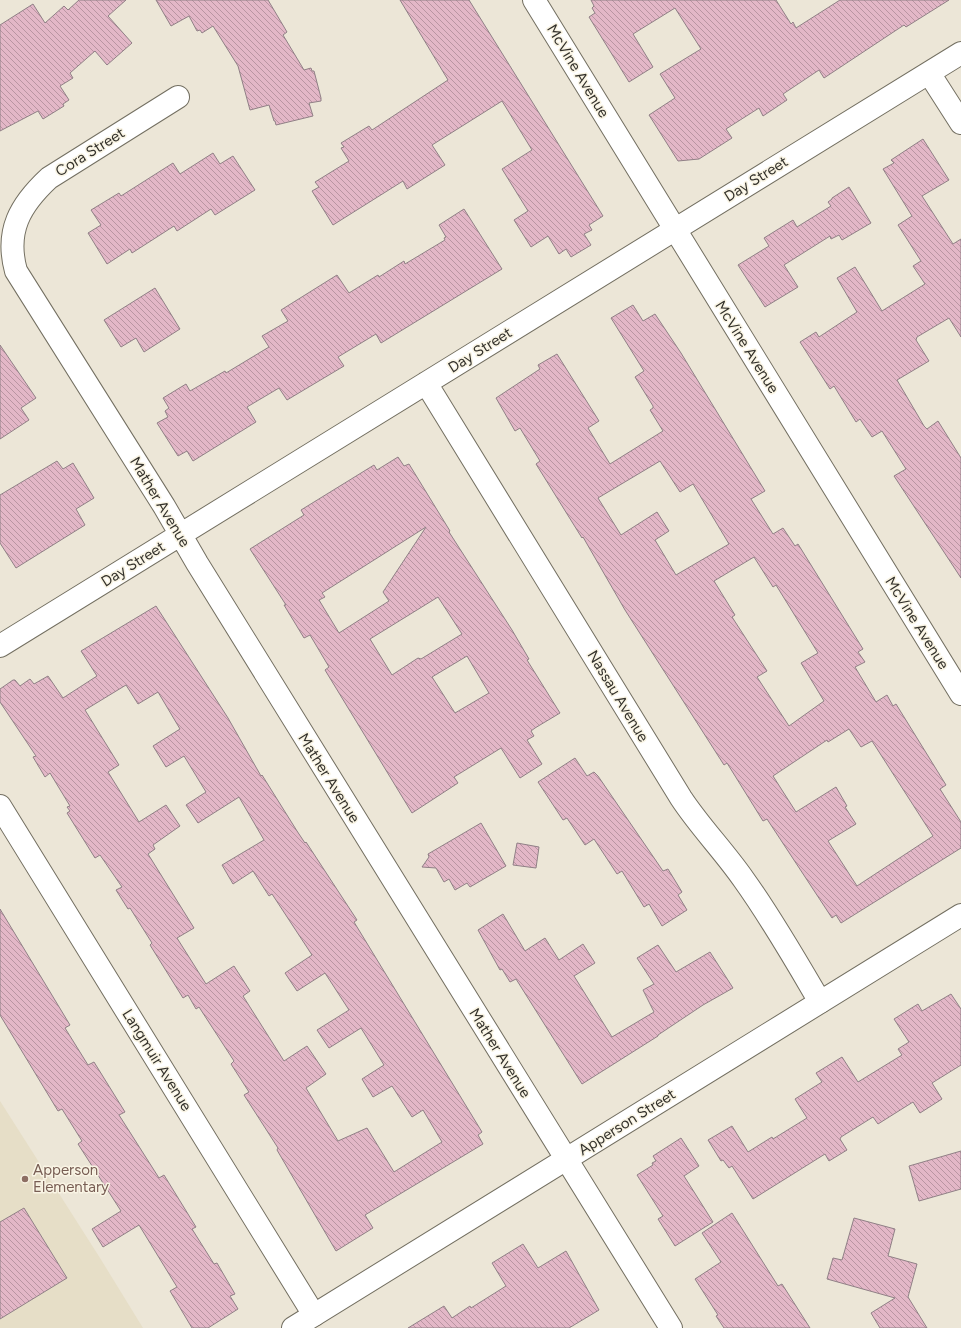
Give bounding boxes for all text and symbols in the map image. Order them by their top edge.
street label: McVine Avenue [543,21,613,121]
street label: Cora Street [52,124,128,180]
street label: Day Street [721,152,791,206]
street label: McVine Avenue [711,297,783,397]
street label: Day Street [445,323,515,377]
street label: Mather Avenue [126,454,194,550]
street label: Day Street [98,537,168,591]
street label: McVine Avenue [881,573,953,673]
street label: Nassau Avenue [584,647,652,745]
street label: Mather Avenue [294,730,364,826]
street label: Mather Avenue [465,1005,535,1101]
street label: Langmuir Avenue [118,1006,196,1114]
street label: Apperson Street [575,1085,679,1159]
place label: Apperson Elementary [33,1161,109,1196]
marker: Apperson Elementary [20,1174,30,1184]

